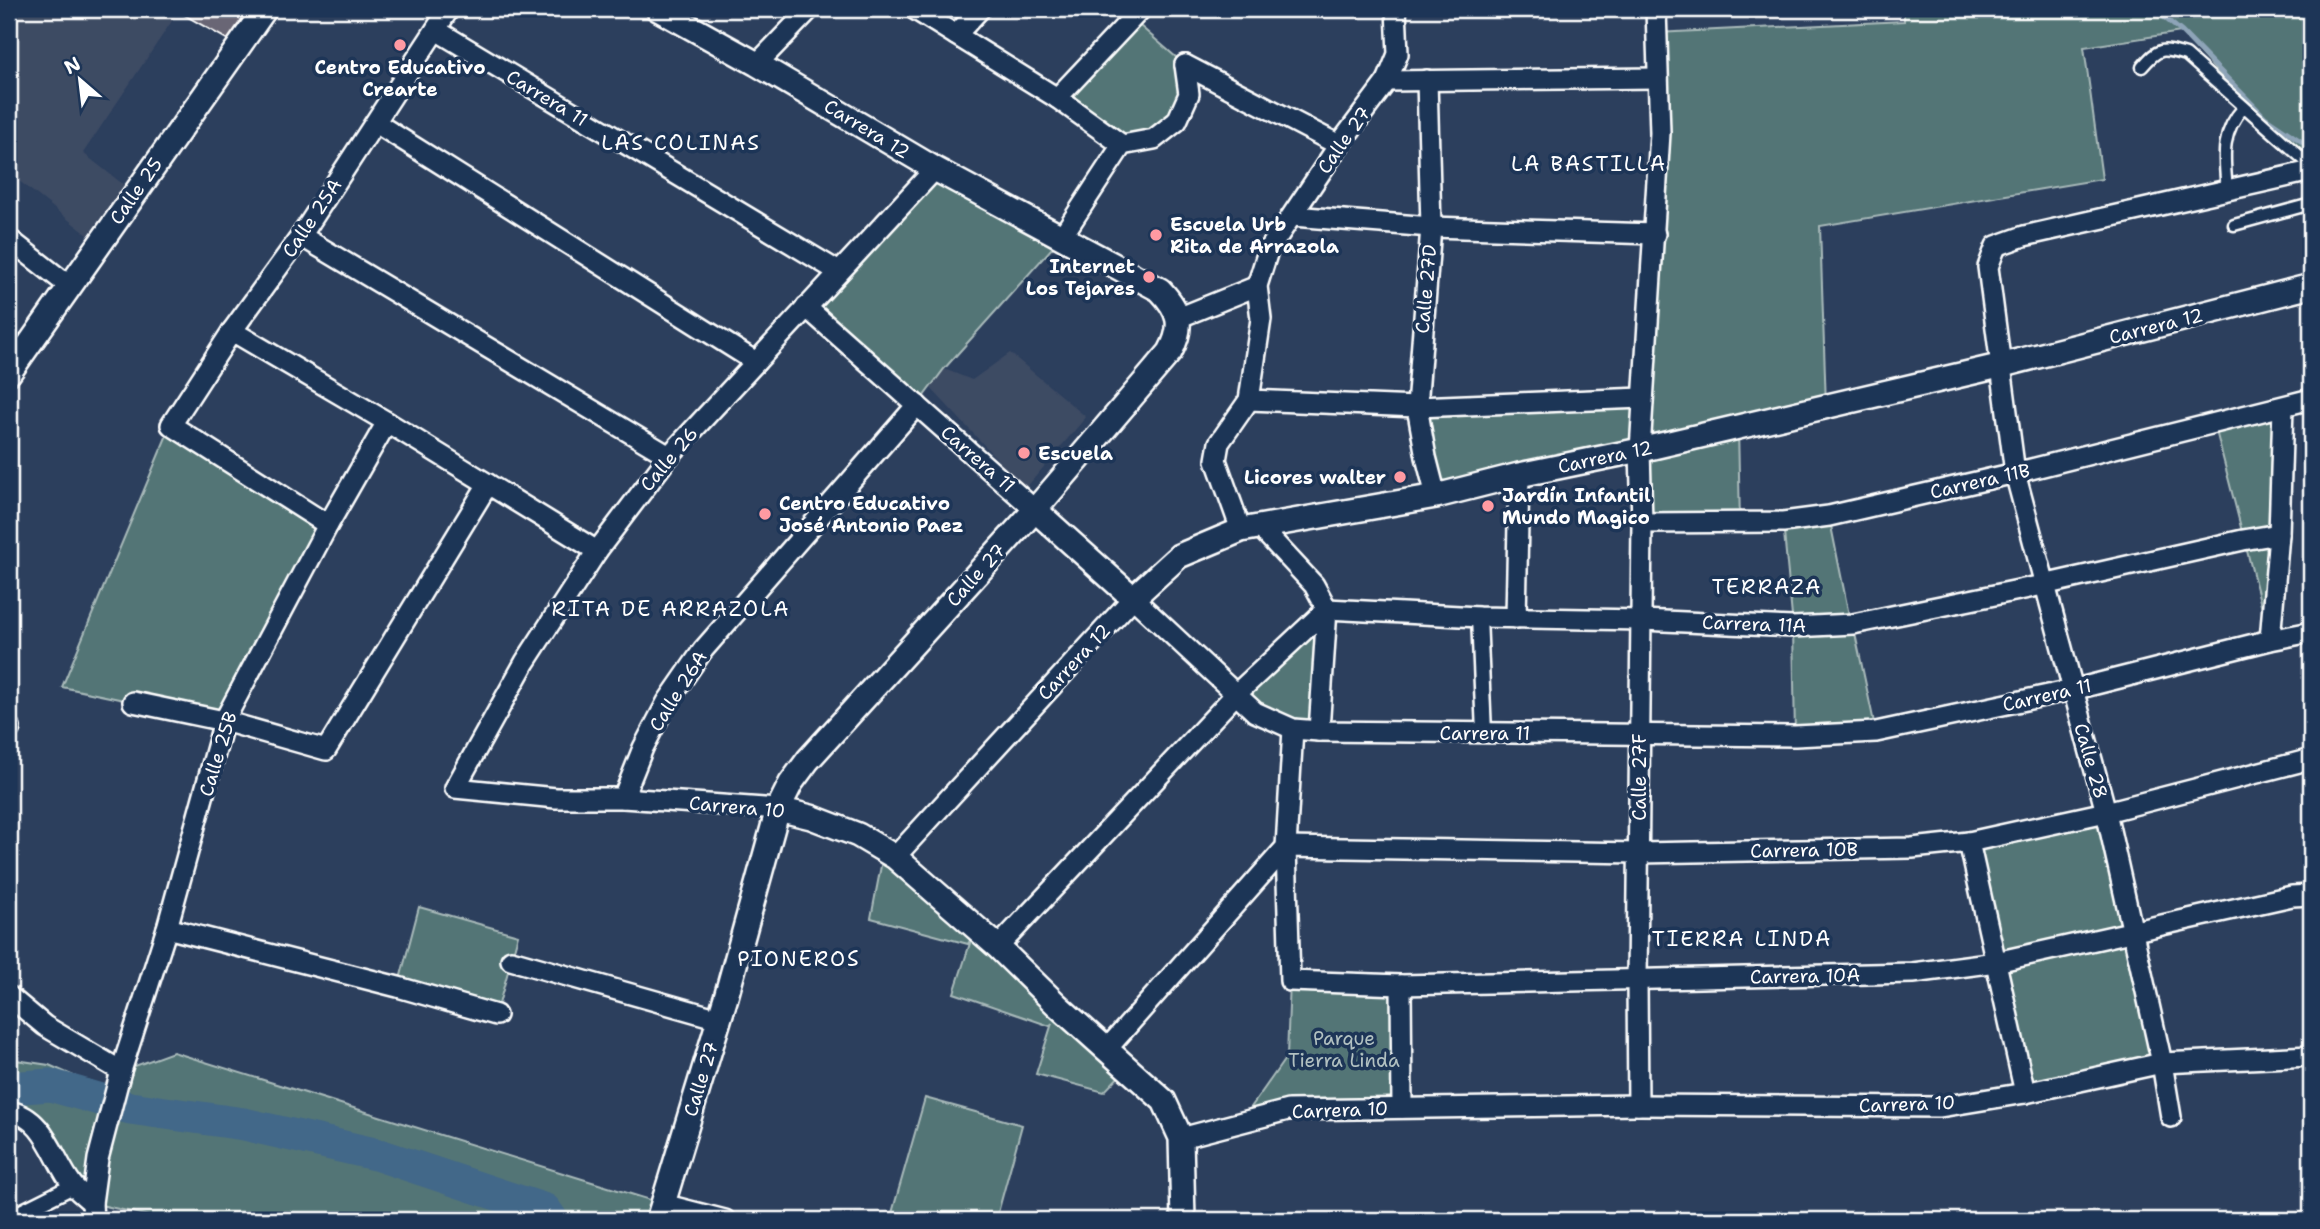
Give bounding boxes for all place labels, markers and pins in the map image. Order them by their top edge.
marker: Centro Educativo Crearte [392,37,408,53]
place label: Centro Educativo Crearte [315,55,485,102]
place label: Escuela Urb Rita de Arrazola [1170,212,1339,259]
marker: Escuela Urb Rita de Arrazola [1148,227,1164,243]
place label: Internet Los Tejares [1026,254,1135,301]
marker: Internet Los Tejares [1141,269,1157,285]
place label: Escuela [1038,441,1113,466]
marker: Escuela [1016,445,1032,461]
place label: Licores walter [1244,465,1386,490]
marker: Licores walter [1392,469,1408,485]
place label: Jardín Infantil Mundo Magico [1502,483,1651,530]
place label: Centro Educativo José Antonio Paez [779,491,964,538]
marker: Jardín Infantil Mundo Magico [1480,498,1496,514]
marker: Centro Educativo José Antonio Paez [757,506,773,522]

